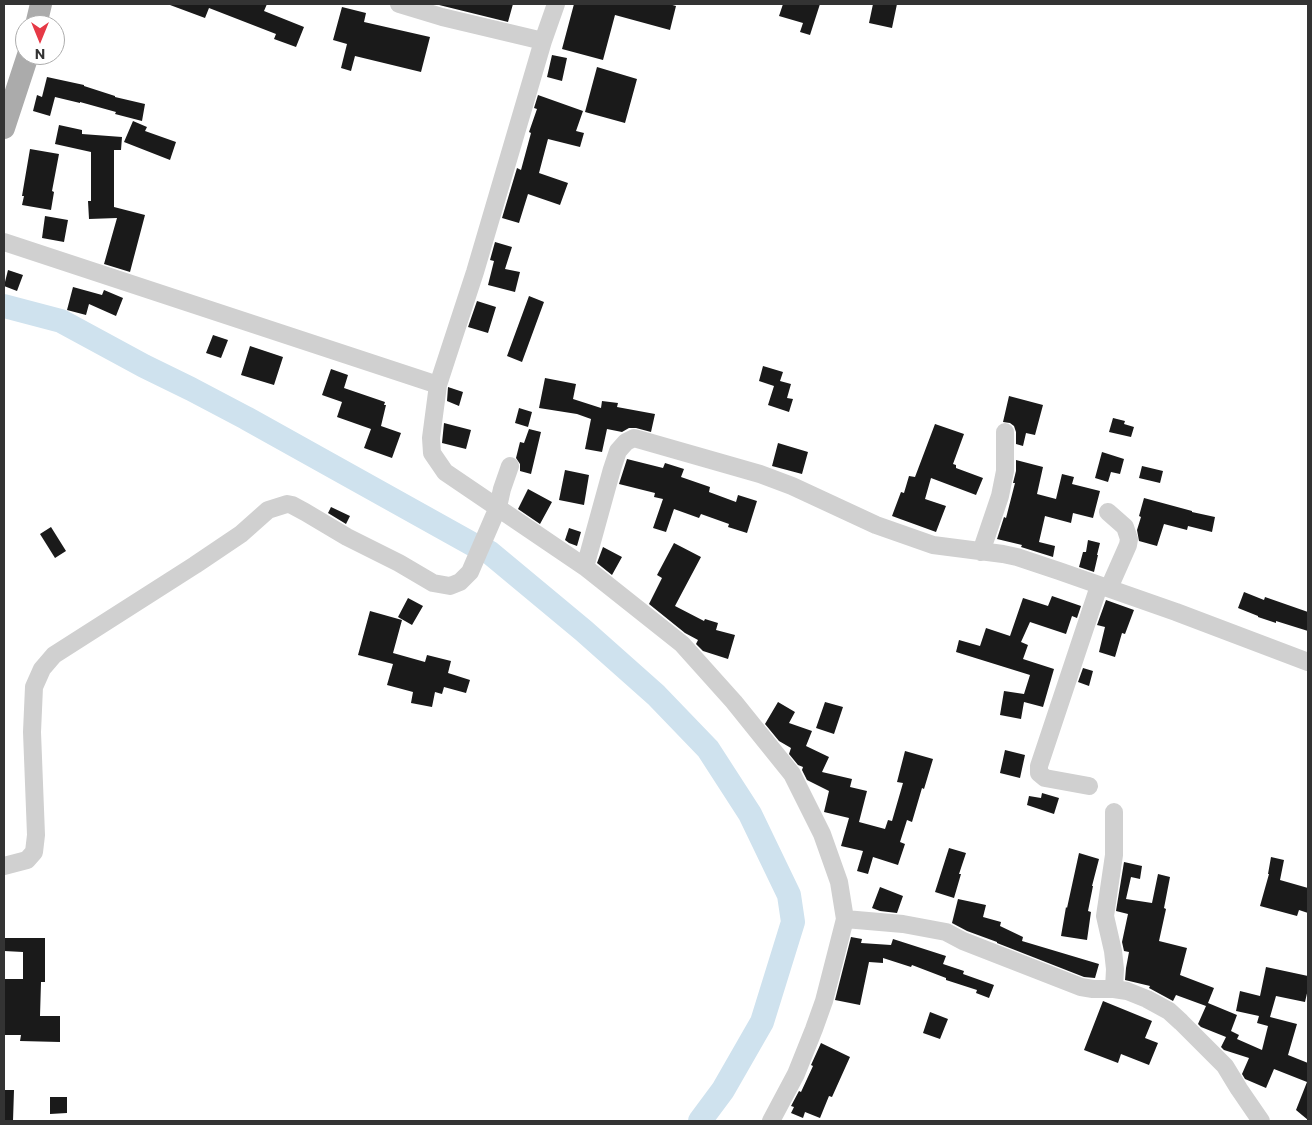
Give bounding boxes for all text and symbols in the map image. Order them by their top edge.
north arrow [15,15,65,65]
text: N [35,46,45,63]

